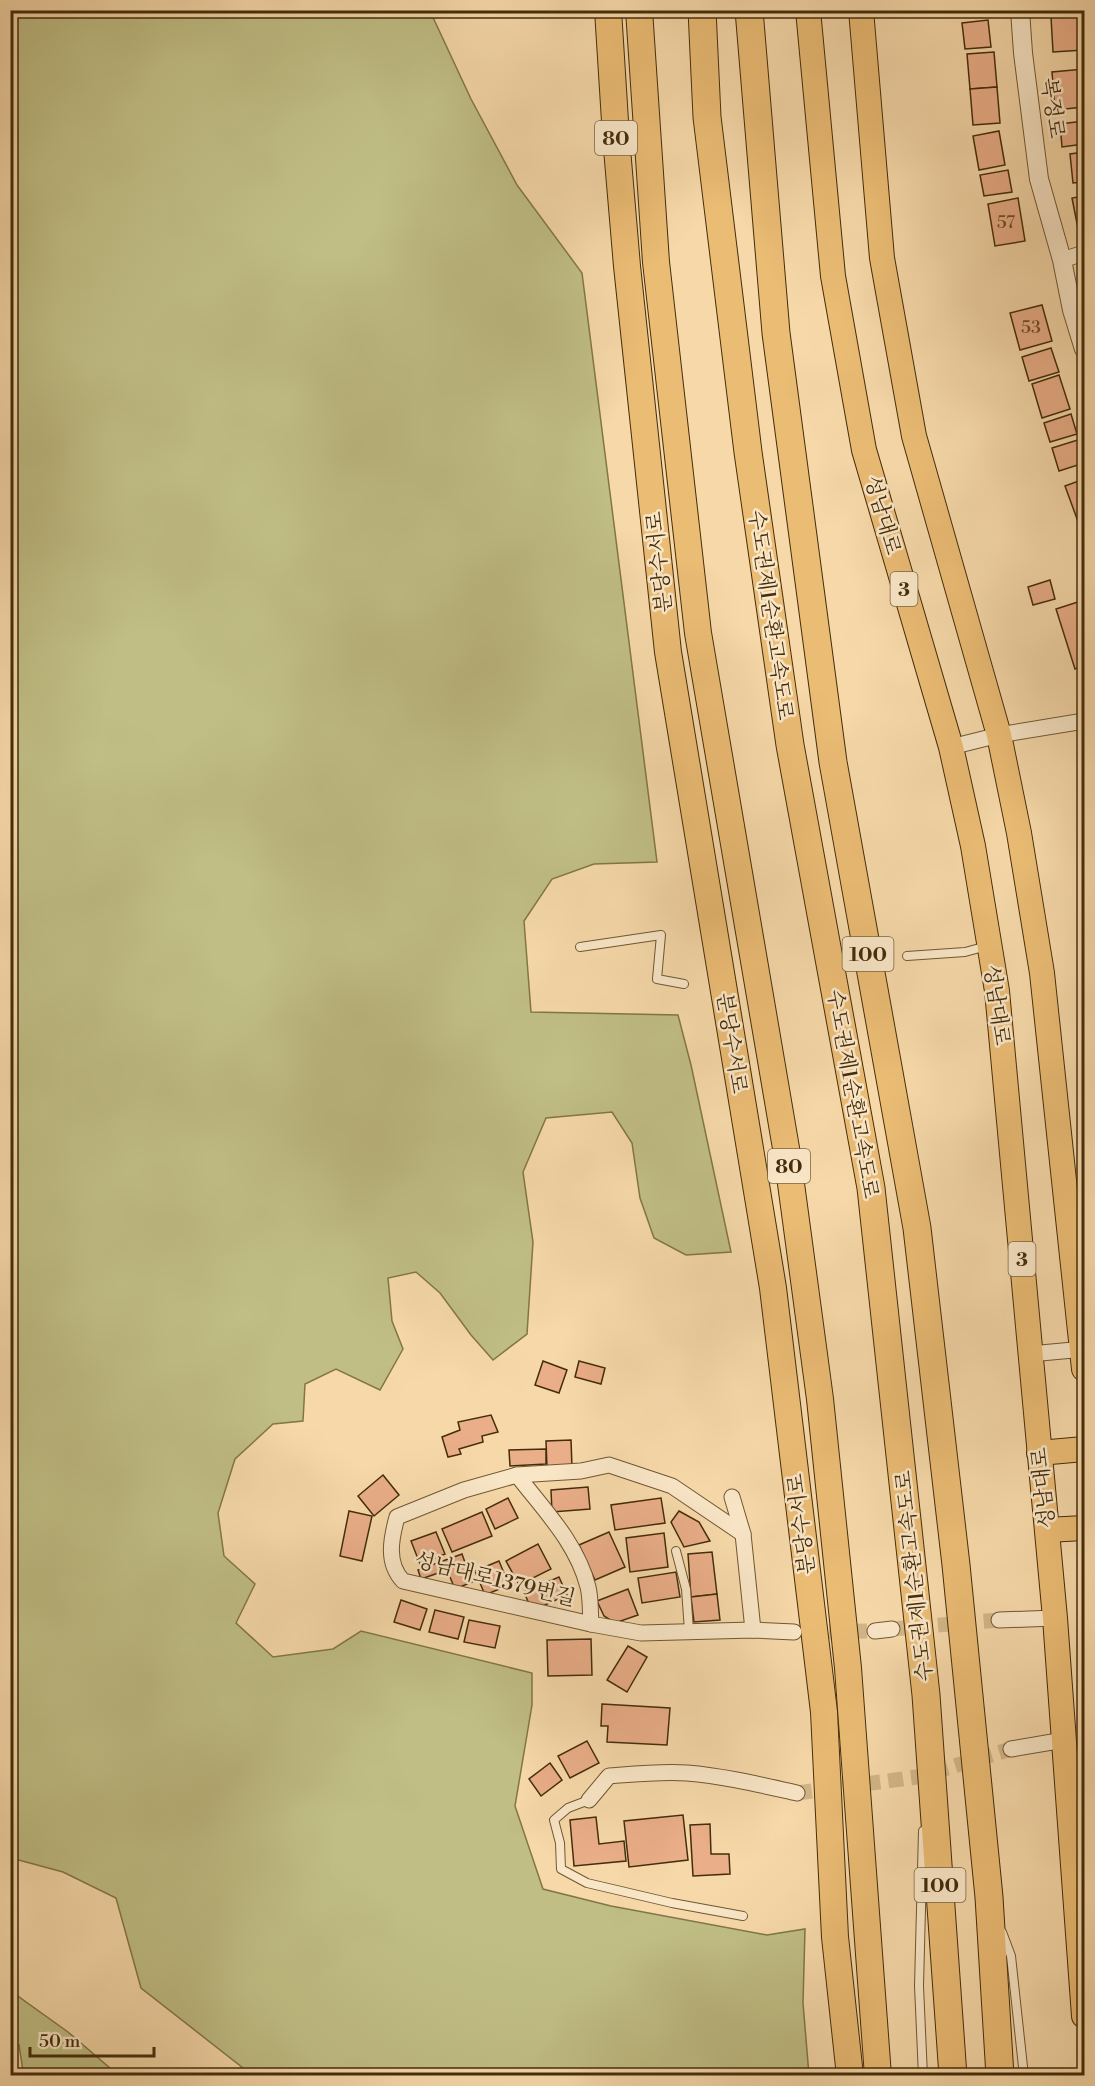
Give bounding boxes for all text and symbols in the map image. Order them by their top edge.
street label: 복정로 [1035,76,1069,140]
road number: 80 [595,121,637,155]
house number: 57 [997,211,1015,234]
house number: 53 [1021,316,1041,339]
street label: 성남대로 [858,473,906,558]
street label: 수도권제1순환고속도로 [742,508,798,722]
street label: 분당수서로 [642,510,678,614]
road number: 3 [890,572,918,606]
road number: 100 [842,937,894,971]
street label: 성남대로 [977,963,1015,1047]
street label: 수도권제1순환고속도로 [821,988,883,1201]
street label: 분당수서로 [710,991,752,1095]
road number: 80 [768,1149,810,1183]
road number: 3 [1008,1242,1036,1276]
street label: 성남대로 [1027,1446,1061,1530]
street label: 수도권제1순환고속도로 [891,1469,939,1683]
street label: 분당수서로 [783,1472,821,1576]
street label: 성남대로1379번길 [412,1547,578,1613]
road number: 100 [914,1868,966,1902]
scale bar [30,2020,154,2058]
text: 50 m [39,2030,81,2053]

